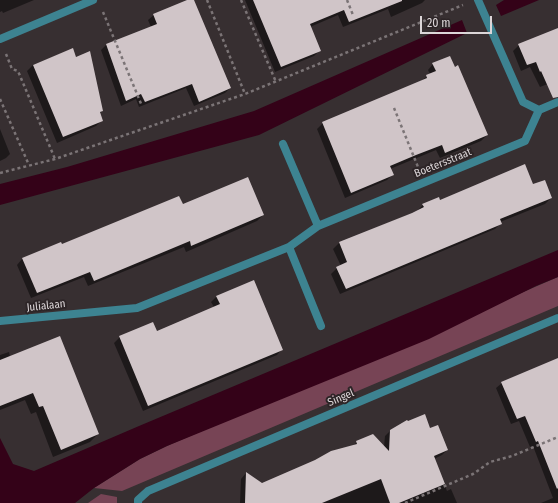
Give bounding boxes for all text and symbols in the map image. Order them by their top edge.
scale bar [422,8,494,34]
text: 20 m [427,16,451,30]
street label: Boetersstraat [412,146,474,180]
street label: Julialaan [26,297,66,315]
street label: Singel [326,387,356,409]

